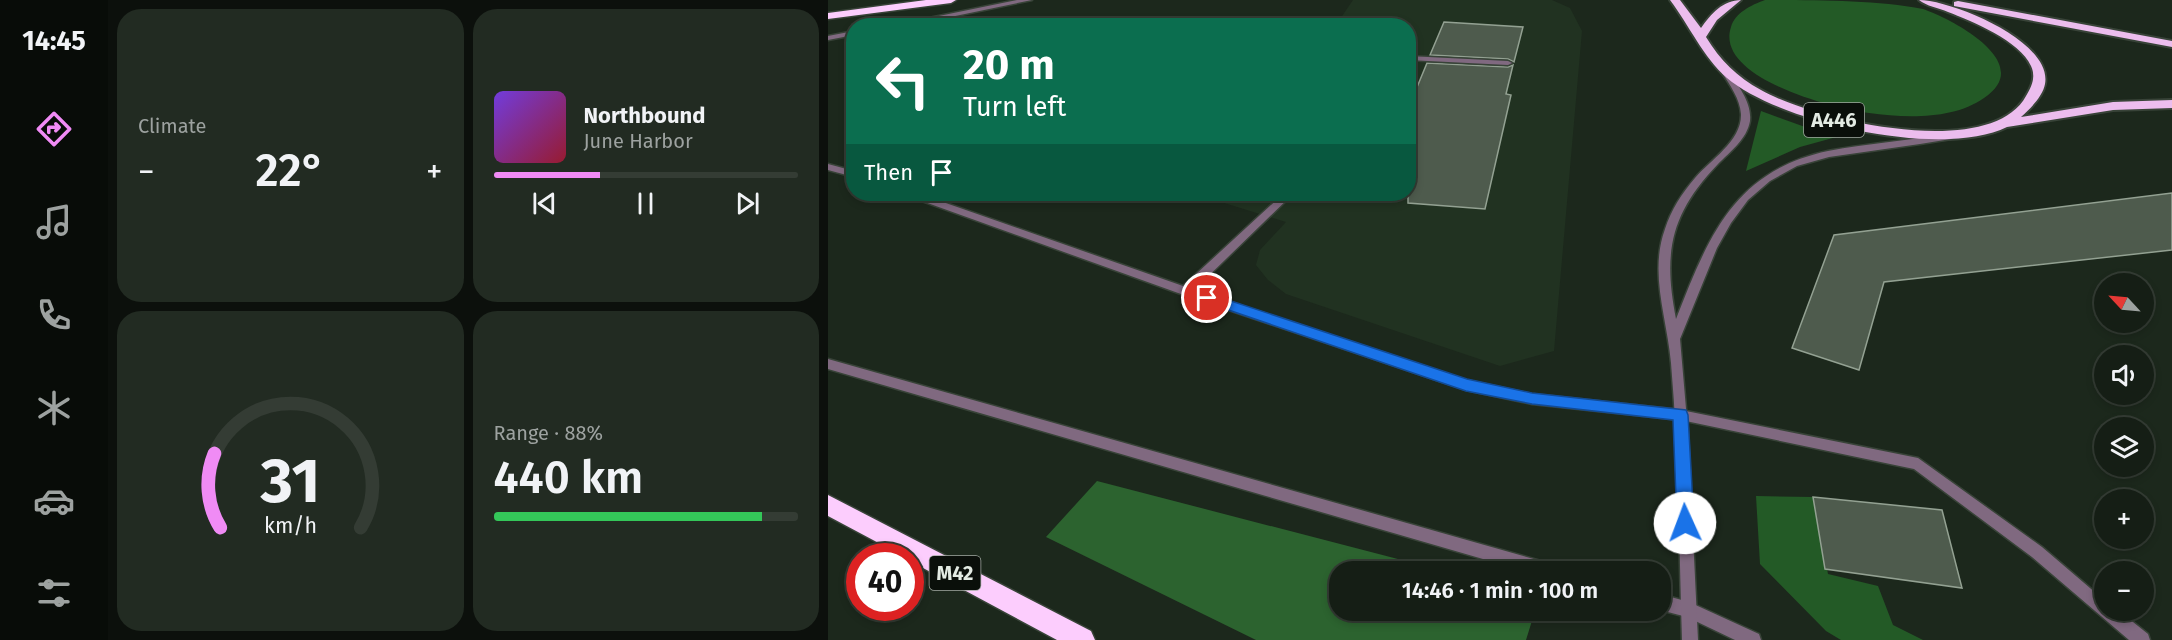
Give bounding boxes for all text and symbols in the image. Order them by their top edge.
text: 14:45 [22,25,86,57]
text: 20 m [963,40,1055,90]
icon: left [864,42,942,120]
text: Turn left [963,91,1066,123]
text: Northbound [584,102,705,129]
road number: A446 [1804,103,1864,137]
icon: directions [33,108,75,150]
text: Climate [138,114,206,138]
text: June Harbor [584,129,693,153]
text: 22° [256,144,325,198]
text: − [138,152,155,192]
text: + [426,152,443,192]
icon: arrive [925,156,958,189]
text: Then [864,159,913,186]
icon: previous [528,187,561,220]
icon: pause [629,187,662,220]
icon: next [731,187,764,220]
icon: music [33,201,75,243]
pin [1181,272,1232,323]
north arrow [2094,273,2154,333]
map controls [2094,273,2154,621]
icon: arrive [1190,281,1223,314]
icon: phone [33,294,75,336]
button: sound [2094,345,2154,405]
icon: climate [33,387,75,429]
button: layers [2094,417,2154,477]
text: Range · 88% [494,421,603,445]
text: 31 [259,444,320,519]
text: 440 km [494,451,643,505]
icon: car [33,480,75,522]
button: + [2094,489,2154,549]
position arrow [1653,491,1717,555]
text: km/h [264,513,317,539]
speed limit sign: 40 [846,543,924,621]
road number: M42 [930,556,980,590]
button: − [2094,561,2154,621]
icon: filters [33,572,75,614]
text: 14:46 · 1 min · 100 m [1402,577,1598,604]

